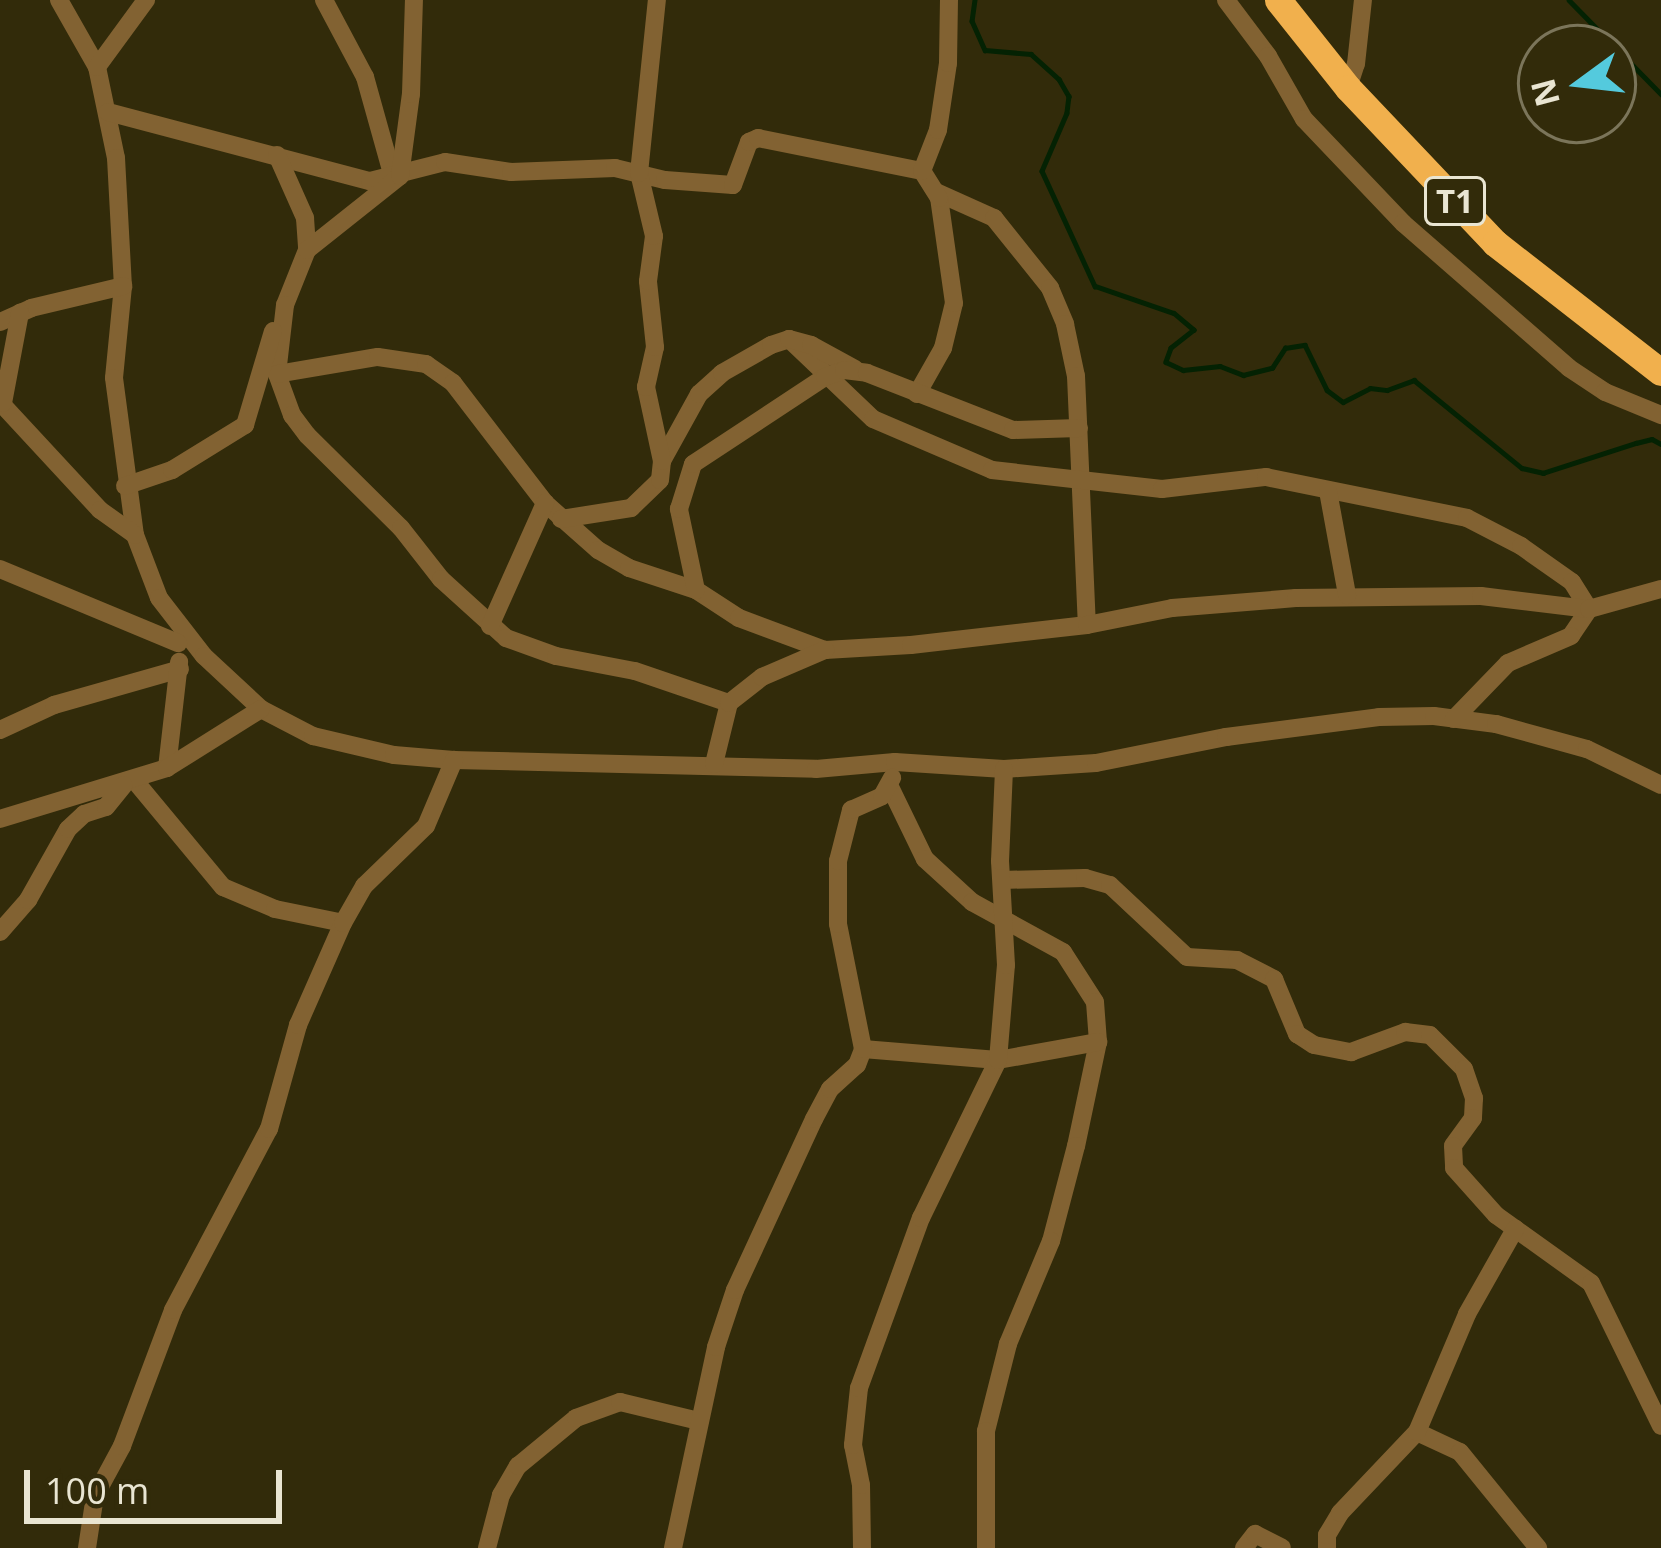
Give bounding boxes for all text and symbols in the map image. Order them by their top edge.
north arrow [1517,24,1637,144]
text: N [1519,74,1570,111]
road number: T1 [1422,174,1488,228]
scale bar [30,1446,288,1520]
text: 100 m [45,1466,149,1515]

